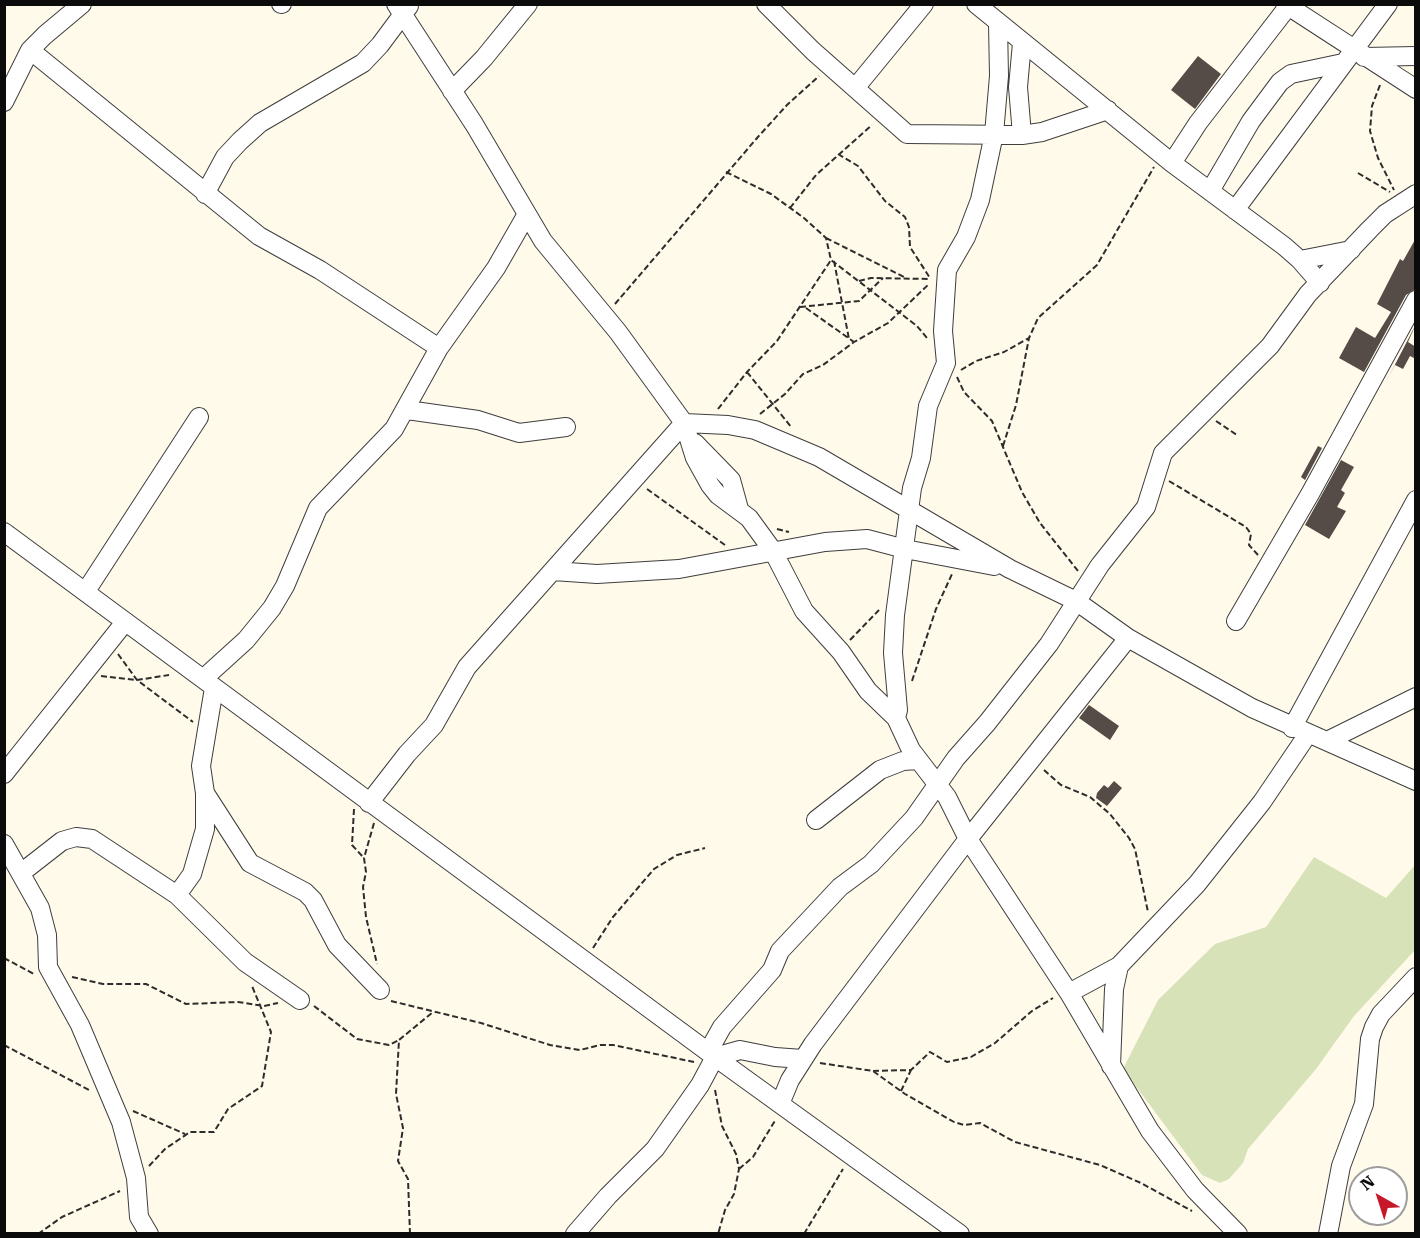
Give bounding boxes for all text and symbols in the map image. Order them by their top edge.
north arrow [1348,1166,1408,1226]
text: N [1357,1172,1378,1194]

